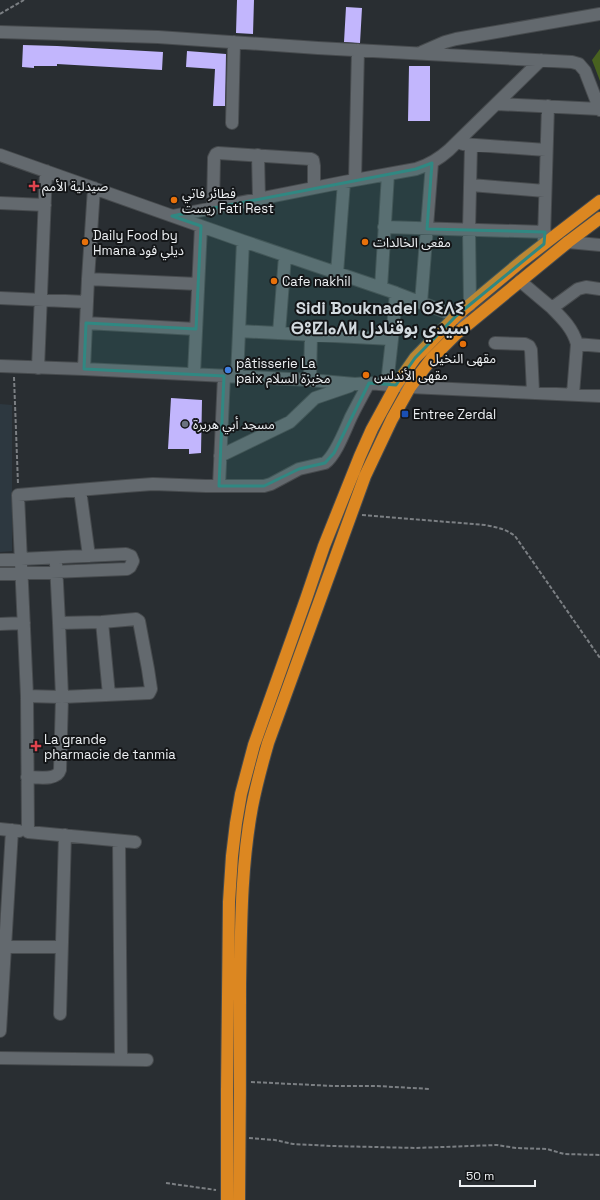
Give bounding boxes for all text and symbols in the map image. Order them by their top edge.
place label: صيدلية الأمم [42,178,108,197]
marker: صيدلية الأمم [29,181,39,191]
place label: فطائر فاتي ريست Fati Rest [182,185,274,217]
marker: فطائر فاتي ريست Fati Rest [169,195,179,205]
place label: Daily Food by Hmana ديلي فود [93,227,184,261]
place label: مقعى الخالدات [373,234,451,251]
marker: Daily Food by Hmana ديلي فود [80,237,90,247]
marker: مقعى الخالدات [360,237,370,247]
place label: Cafe nakhil [282,273,351,290]
marker: Cafe nakhil [269,276,279,286]
district label: Sidi Bouknadel ⵙⵉⴷⵉ ⴱⵓⵇⵏⴰⴷⵍ سيدي بوقنادل [291,297,469,342]
marker: مقهى النخيل [458,339,468,349]
place label: مقهى النخيل [430,350,496,367]
place label: pâtisserie La paix مخبزة السلام [236,355,331,388]
marker: pâtisserie La paix مخبزة السلام [223,365,233,375]
place label: مقهى الأندلس [374,367,448,384]
marker: مقهى الأندلس [361,370,371,380]
place label: Entree Zerdal [413,406,496,423]
marker: Entree Zerdal [400,409,410,419]
place label: مسجد أبي هريرة [193,416,275,435]
marker: مسجد أبي هريرة [180,419,190,429]
place label: La grande pharmacie de tanmia [44,731,176,763]
marker: La grande pharmacie de tanmia [31,741,41,751]
scale bar [460,1162,535,1188]
text: 50 m [466,1168,494,1184]

